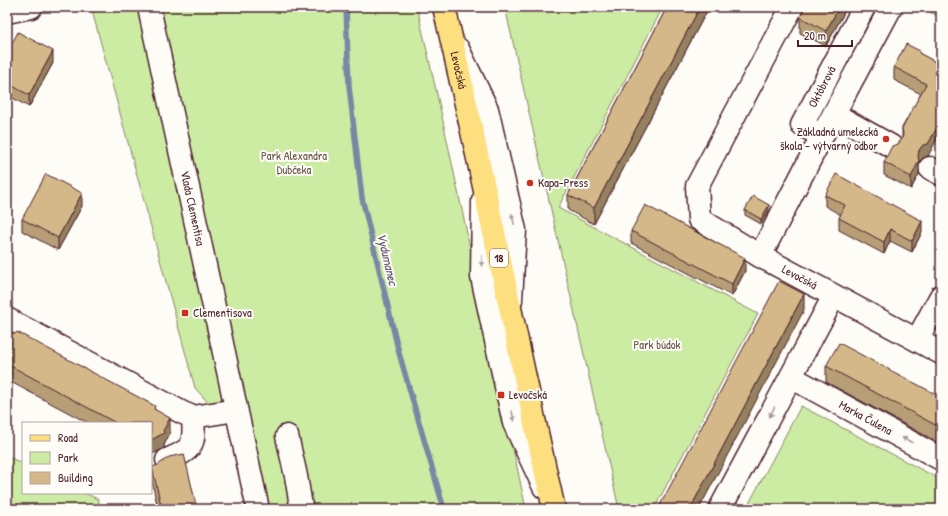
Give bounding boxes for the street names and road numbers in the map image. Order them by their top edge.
street label: Levočská [447,50,472,91]
street label: Októbrová [804,63,840,110]
street label: Vlada Clementisa [177,169,210,247]
road number: 18 [490,249,508,267]
street label: Levočská [779,260,821,293]
street label: Marka Čulena [836,396,896,439]

